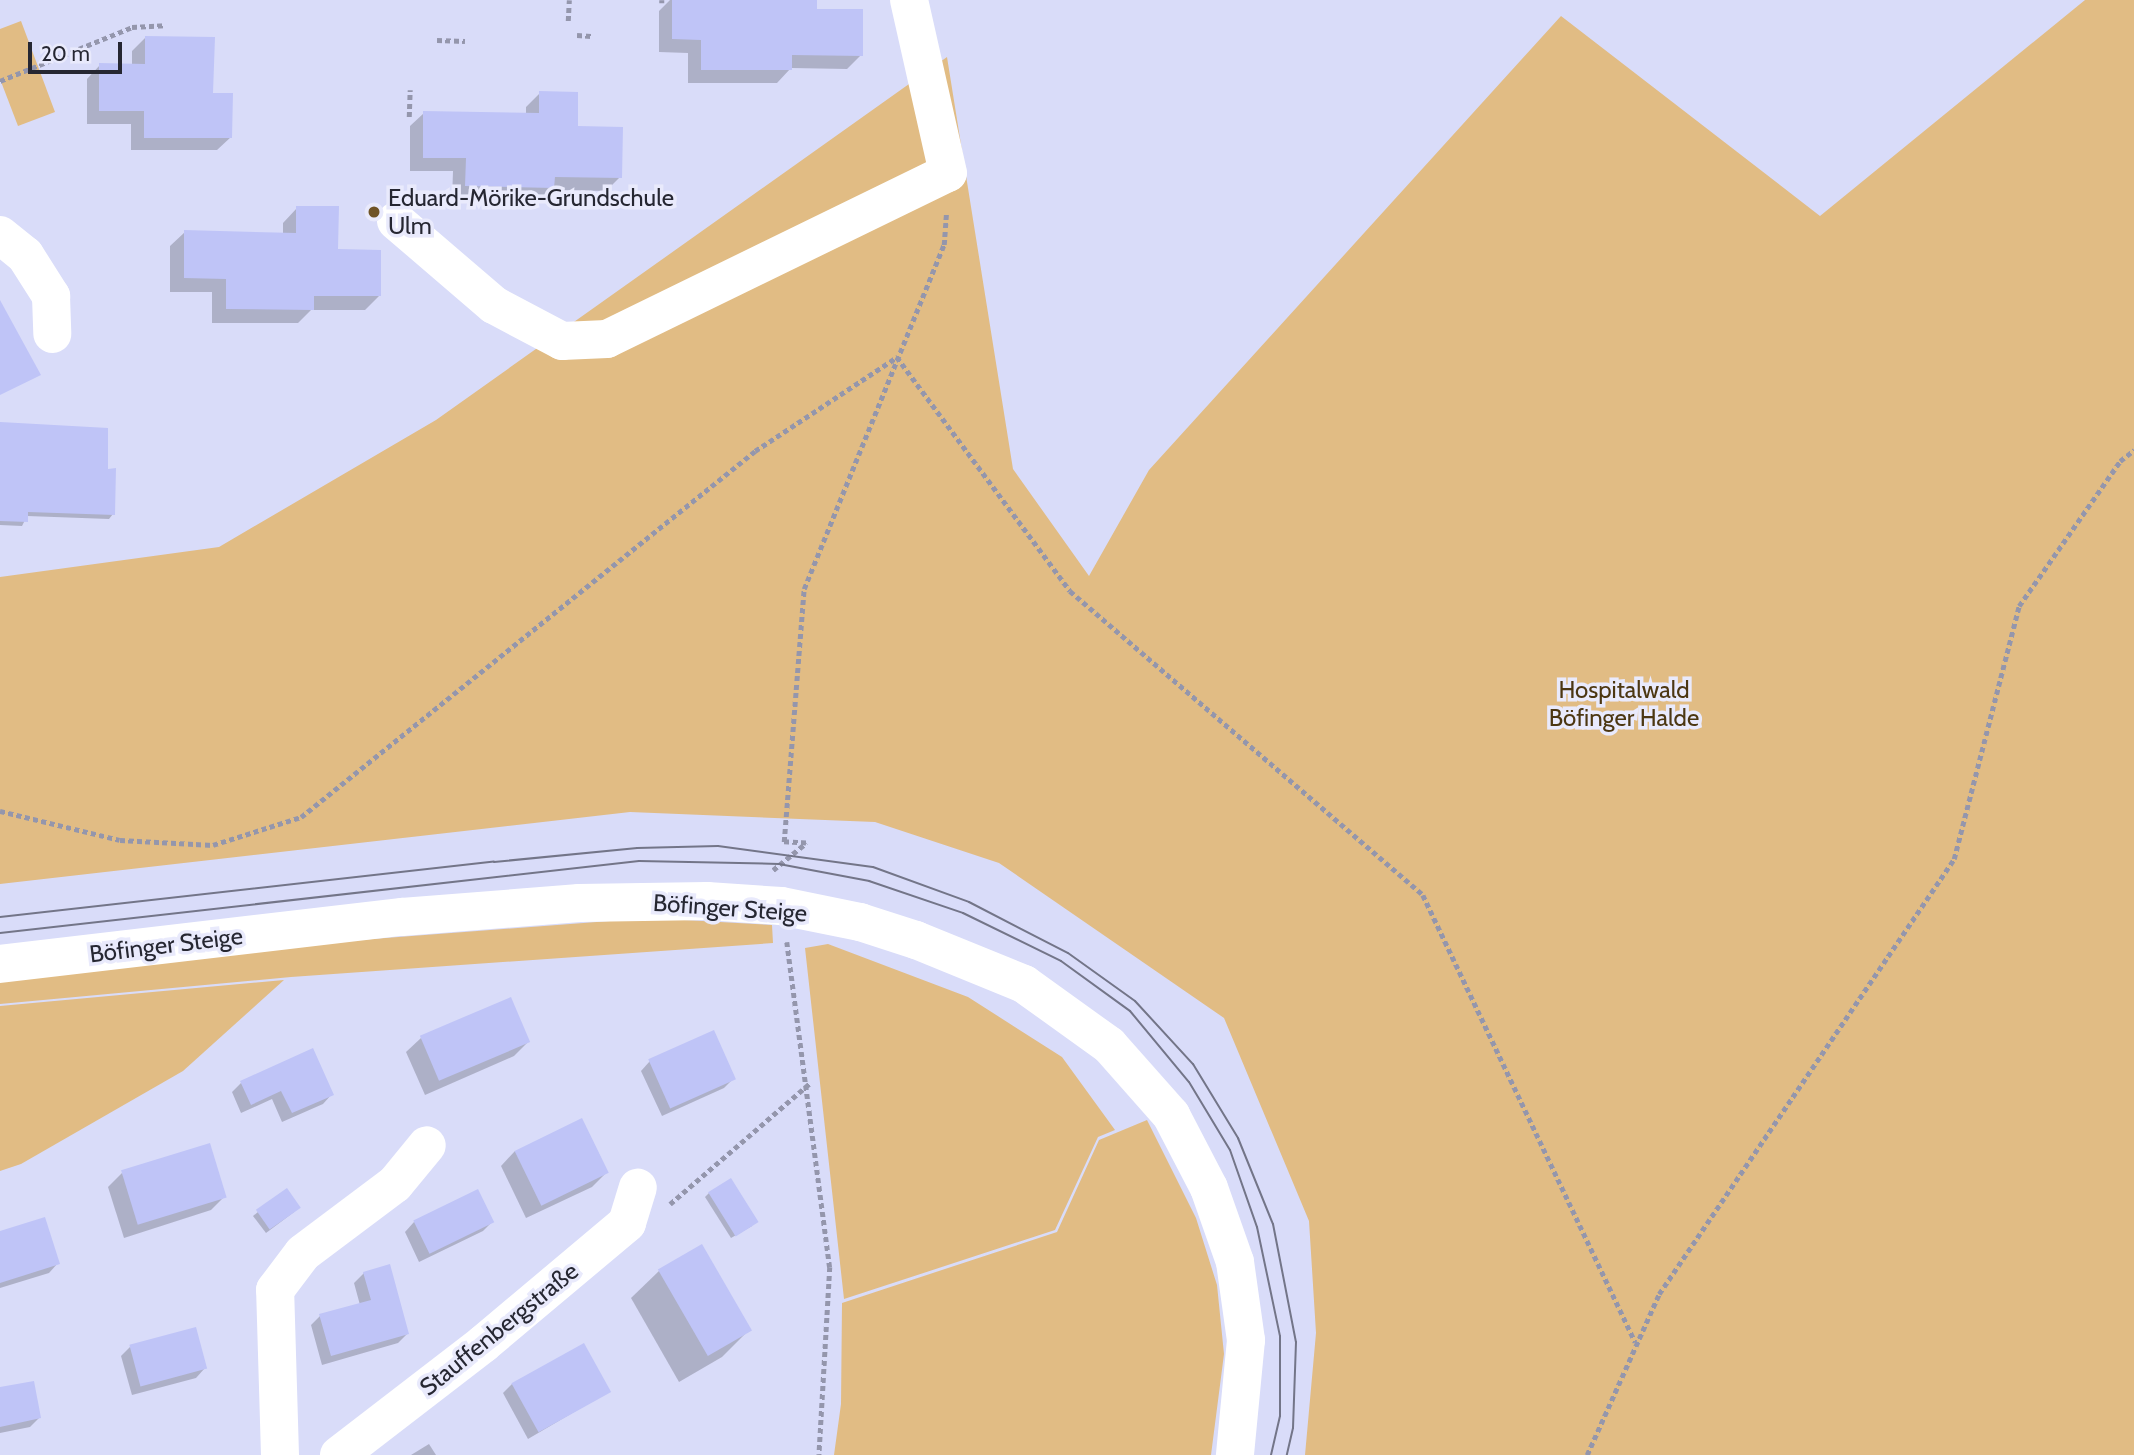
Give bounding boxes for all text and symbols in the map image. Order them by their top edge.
scale bar [32,28,126,72]
text: 20 m [41,41,90,66]
place label: Eduard-Mörike-Grundschule Ulm [388,184,674,240]
marker: Eduard-Mörike-Grundschule Ulm [366,204,382,220]
park label: Hospitalwald Böfinger Halde [1549,676,1699,732]
street label: Böfinger Steige [652,888,808,928]
street label: Böfinger Steige [88,921,244,969]
street label: Stauffenbergstraße [414,1256,584,1402]

